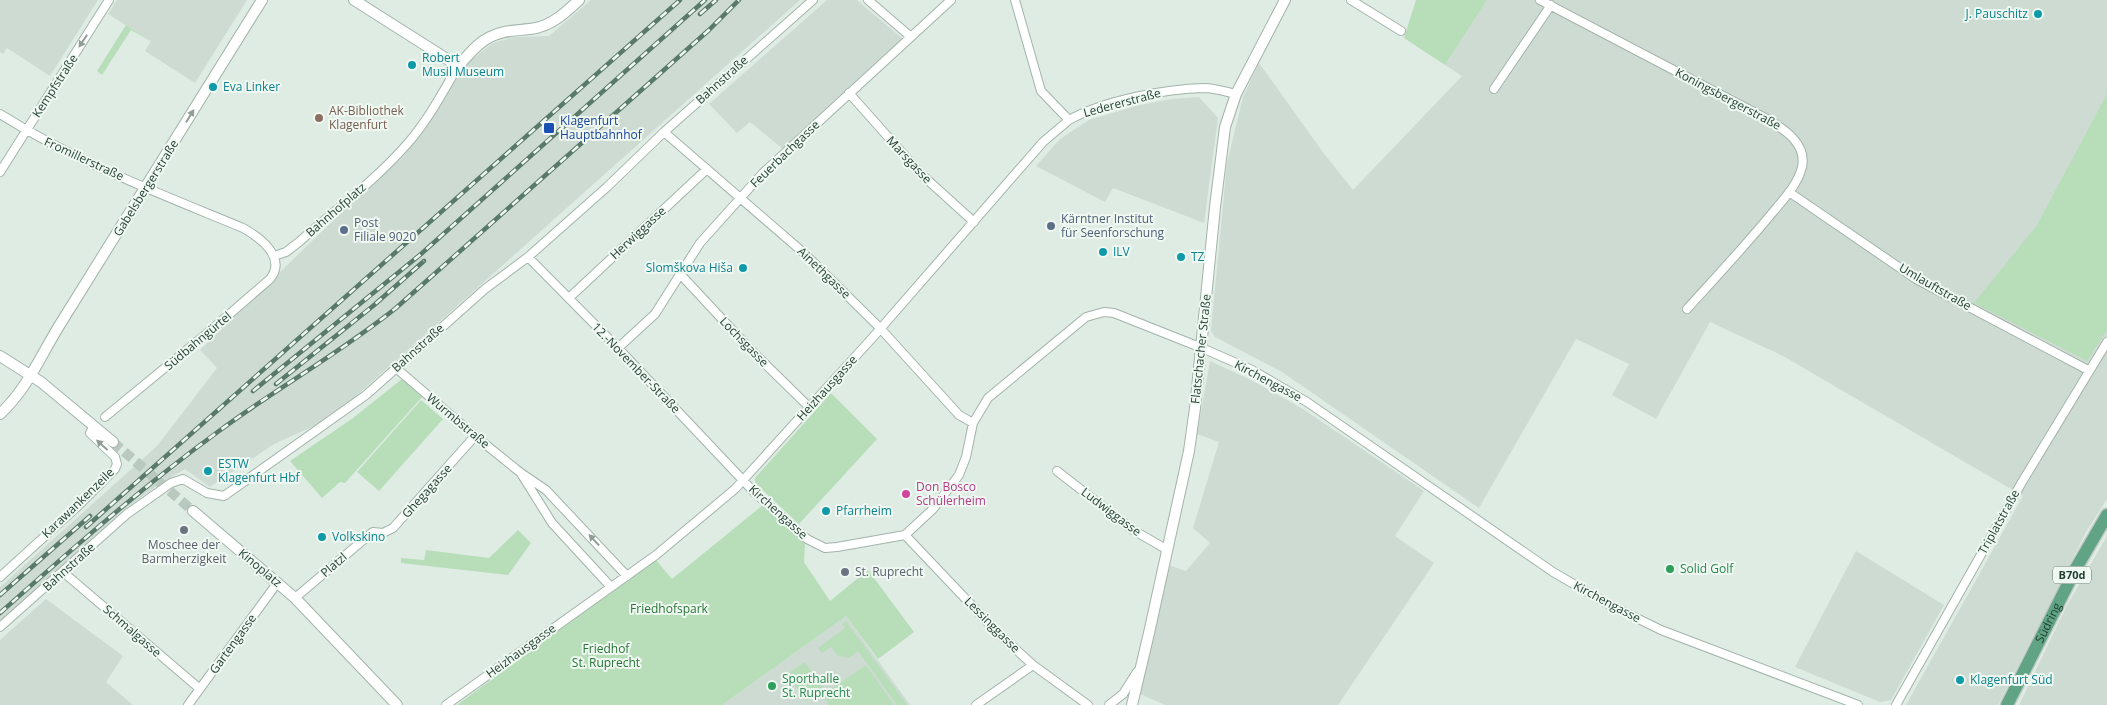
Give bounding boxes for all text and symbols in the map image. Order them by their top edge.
place label: J. Pauschitz [1965,5,2028,22]
marker: J. Pauschitz [2032,8,2044,20]
one-way arrow [78,34,88,48]
place label: Robert Musil Museum [422,49,504,80]
street label: Kempfstraße [28,51,82,121]
street label: Bahnstraße [692,51,752,108]
marker: Robert Musil Museum [406,59,418,71]
street label: Koningsbergerstraße [1672,63,1784,134]
place label: Eva Linker [223,78,280,95]
marker: Eva Linker [207,81,219,93]
street label: Ledererstraße [1081,84,1163,121]
place label: AK-Bibliothek Klagenfurt [329,102,405,133]
one-way arrow [186,110,195,123]
marker: AK-Bibliothek Klagenfurt [313,112,325,124]
place label: Klagenfurt Hauptbahnhof [560,112,643,143]
street label: Feuerbachgasse [746,116,823,191]
marker: Klagenfurt Hauptbahnhof [542,121,556,135]
street label: Marsgasse [883,132,936,187]
street label: Fromillerstraße [42,133,127,185]
street label: Gabelsbergerstraße [109,136,182,239]
street label: Bahnhofplatz [302,178,370,241]
street label: Herwiggasse [606,202,669,263]
place label: Kärntner Institut für Seenforschung [1061,210,1165,241]
place label: Post Filiale 9020 [354,214,416,245]
marker: Kärntner Institut für Seenforschung [1045,220,1057,232]
marker: Post Filiale 9020 [338,224,350,236]
street label: Ainethgasse [794,243,855,302]
place label: ILV [1113,243,1131,260]
marker: ILV [1097,246,1109,258]
place label: TZ [1191,248,1205,265]
marker: TZ [1175,251,1187,263]
place label: Slomškova Hiša [646,259,733,276]
street label: Umlauftstraße [1896,259,1975,314]
marker: Slomškova Hiša [737,262,749,274]
street label: Flatschacher Straße [1186,293,1215,405]
street label: Südbahngürtel [160,307,235,374]
street label: Lochsgasse [716,313,773,371]
street label: 12.-November-Straße [588,318,684,417]
street label: Bahnstraße [388,319,448,376]
street label: Heizhausgasse [793,351,861,424]
street label: Kirchengasse [1232,356,1305,406]
street label: Wurmbstraße [423,389,494,452]
one-way arrow [96,439,108,451]
place label: ESTW Klagenfurt Hbf [218,455,301,486]
street label: Ghegagasse [398,460,456,521]
street label: Karawankenzeile [38,464,118,542]
marker: ESTW Klagenfurt Hbf [202,465,214,477]
place label: Don Bosco Schülerheim [916,478,986,509]
street label: Kirchengasse [745,481,812,543]
street label: Ludwiggasse [1078,483,1145,540]
street label: Triplatstraße [1974,486,2023,557]
marker: Don Bosco Schülerheim [900,488,912,500]
place label: Pfarrheim [836,502,892,519]
marker: Pfarrheim [820,505,832,517]
marker: Moschee der Barmherzigkeit [178,524,190,536]
place label: Volkskino [332,528,385,545]
marker: Volkskino [316,531,328,543]
one-way arrow [588,534,600,546]
place label: Moschee der Barmherzigkeit [142,536,226,567]
street label: Bahnstraße [39,538,99,595]
street label: Kinoplatz [235,544,286,591]
street label: Platzl [317,548,351,581]
place label: Solid Golf [1680,560,1734,577]
place label: St. Ruprecht [855,563,923,580]
marker: Solid Golf [1664,563,1676,575]
marker: St. Ruprecht [839,566,851,578]
road number: B70d [2053,566,2091,584]
street label: Kirchengasse [1571,577,1644,627]
street label: Lessinggasse [961,593,1024,657]
street label: Südring [2031,599,2065,646]
park label: Friedhofspark [630,600,709,617]
street label: Schmalgasse [100,601,165,661]
street label: Gartengasse [205,610,260,677]
street label: Heizhausgasse [482,619,559,682]
park label: Friedhof St. Ruprecht [572,640,640,671]
place label: Sporthalle St. Ruprecht [782,670,850,701]
place label: Klagenfurt Süd [1970,671,2053,688]
marker: Klagenfurt Süd [1954,674,1966,686]
marker: Sporthalle St. Ruprecht [766,680,778,692]

